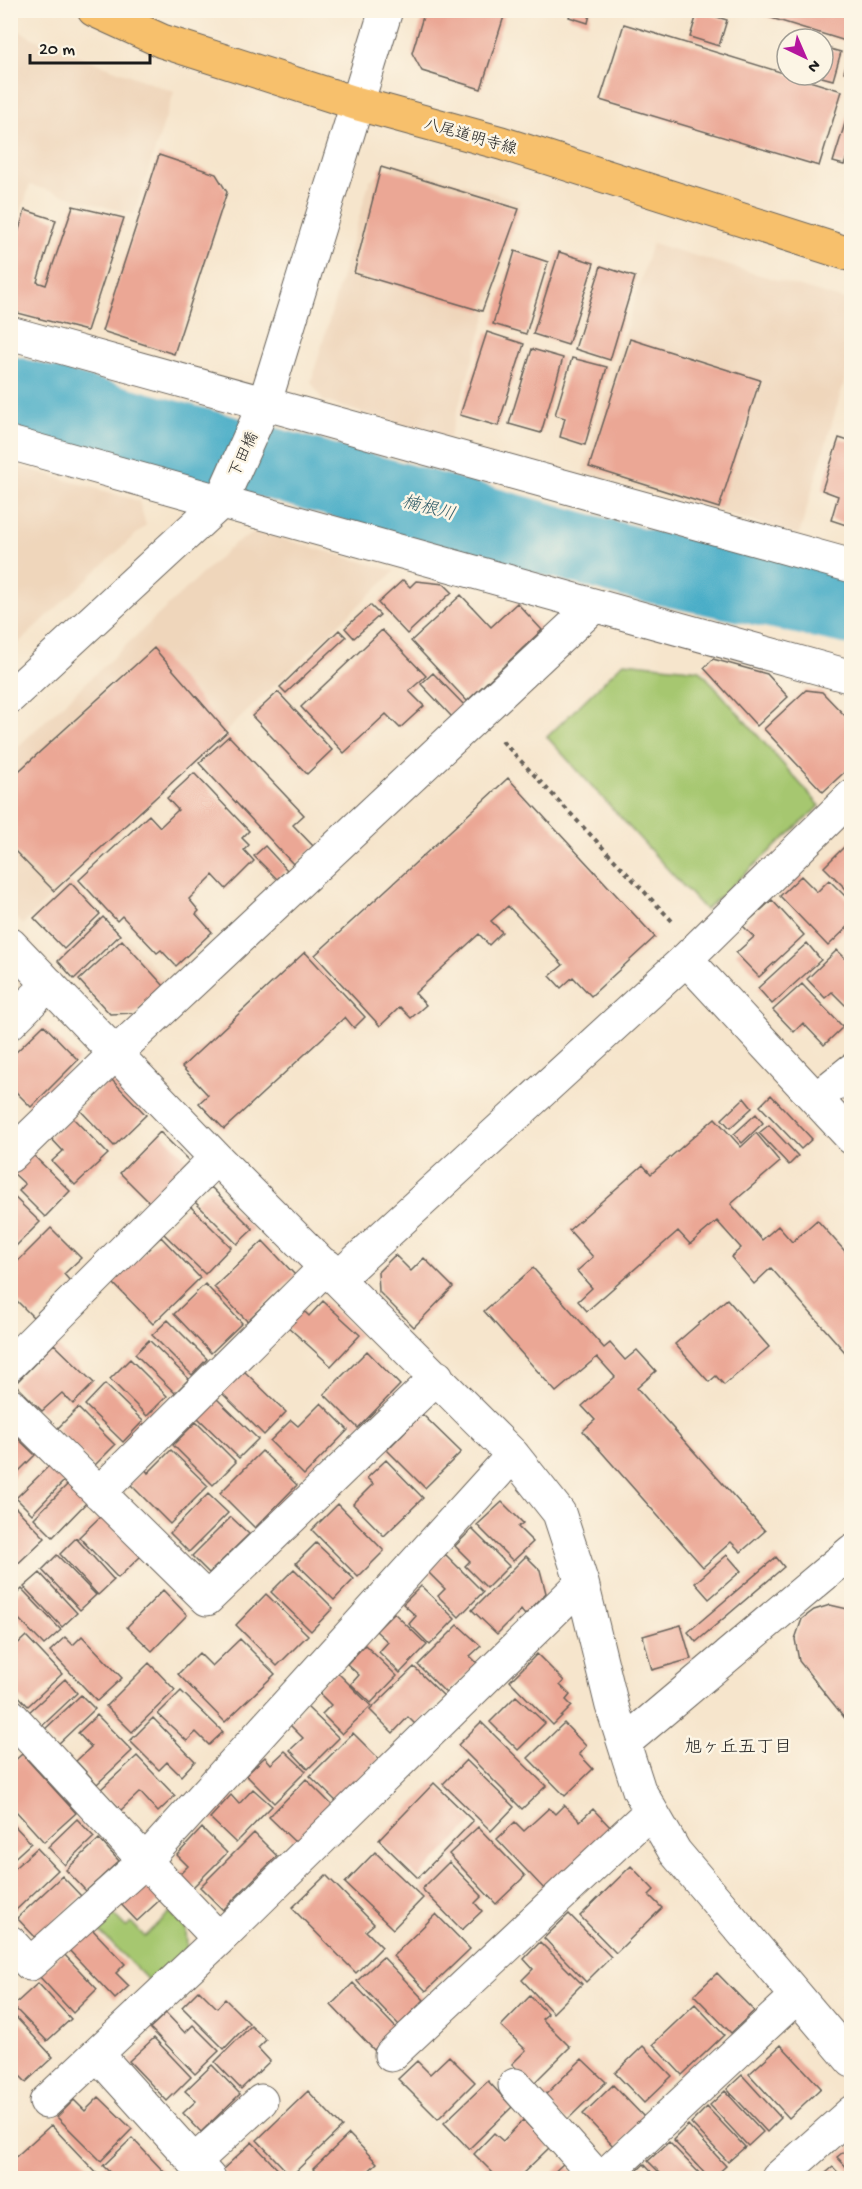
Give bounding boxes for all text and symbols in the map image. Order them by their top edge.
scale bar [30,27,150,65]
north arrow [775,27,835,87]
text: 20 m [39,40,75,61]
text: N [802,55,823,76]
street label: 八尾道明寺線 [421,114,519,161]
street label: 下田橋 [226,429,264,481]
water label: 楠根川 [400,491,457,527]
district label: 旭ヶ丘五丁目 [684,1737,792,1759]

